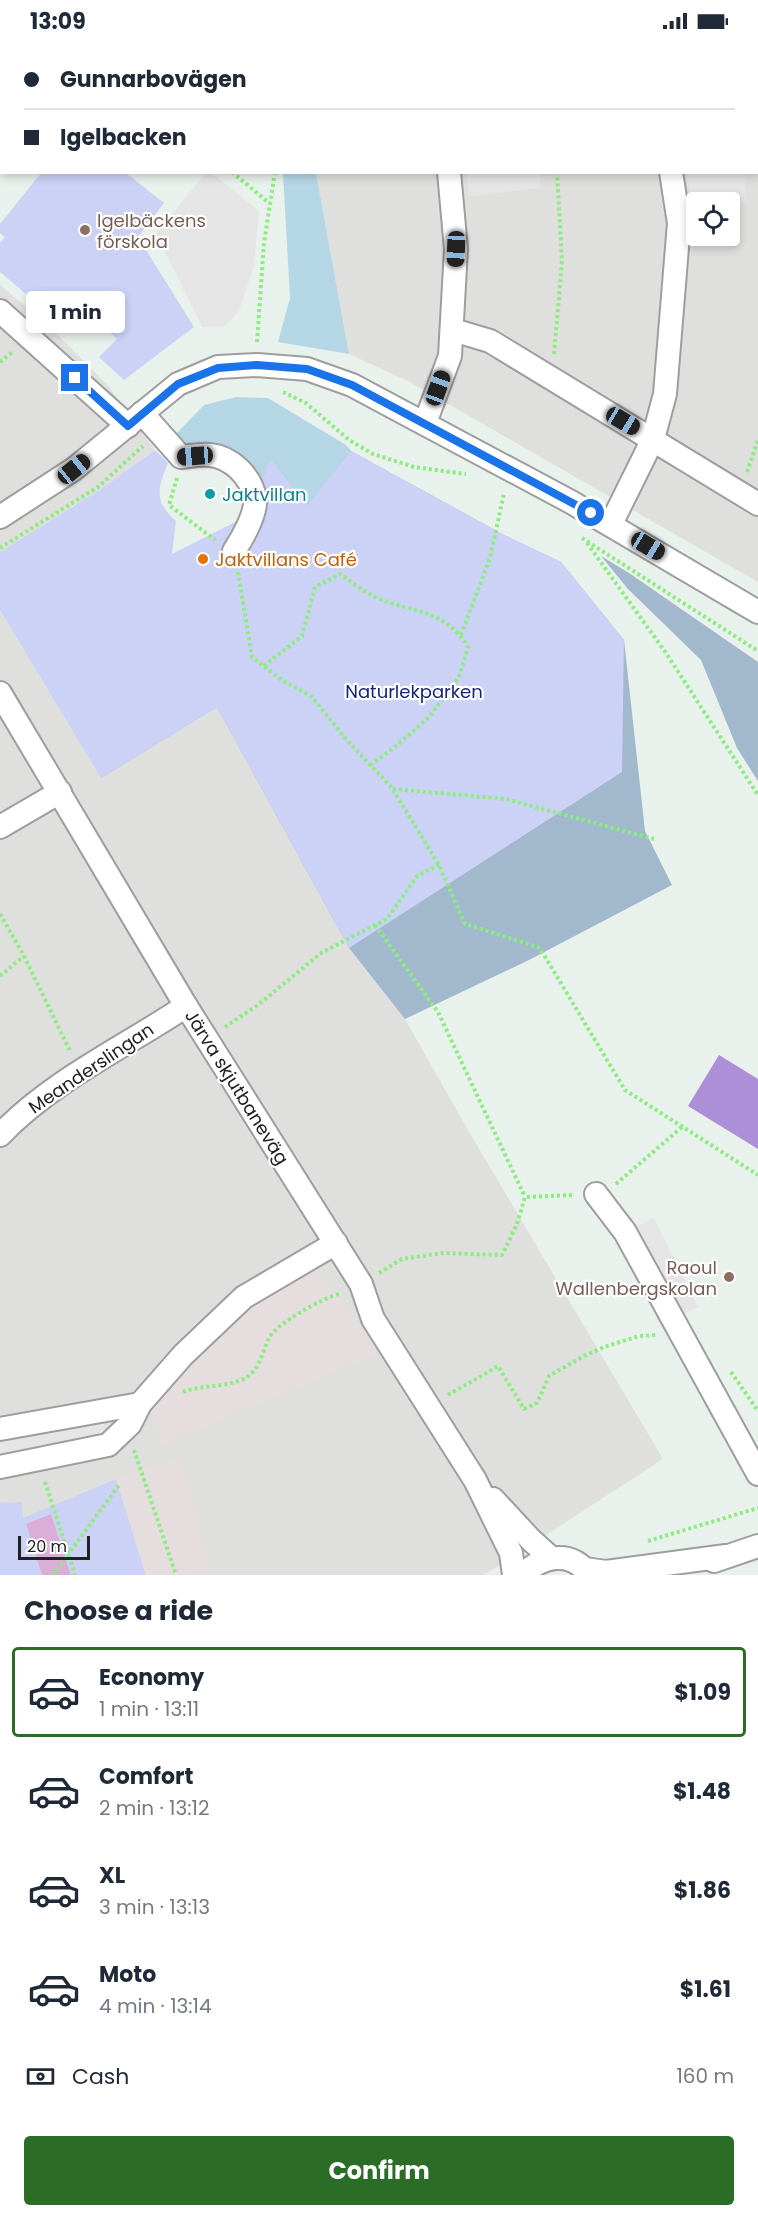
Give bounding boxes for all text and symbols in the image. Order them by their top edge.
text: 13:09 [30,6,86,37]
text: Gunnarbovägen [60,64,247,95]
text: Igelbacken [60,122,187,153]
map controls [686,192,740,246]
button: locate [686,192,740,246]
place label: Igelbäckens förskola [97,208,206,254]
marker: Igelbäckens förskola [78,223,92,237]
car [446,231,466,267]
callout: 1 min [26,291,124,333]
text: 1 min [49,298,102,326]
route end [61,364,88,391]
car [423,368,453,408]
car [603,404,643,438]
car [176,446,214,466]
car [54,451,94,487]
place label: Jaktvillan [222,482,307,507]
marker: Jaktvillan [203,487,217,501]
route start [577,499,604,526]
car [628,529,668,563]
place label: Jaktvillans Café [215,547,357,572]
marker: Jaktvillans Café [196,552,210,566]
park label: Naturlekparken [345,679,483,704]
street label: Järva skjutbaneväg [179,1005,295,1169]
street label: Meanderslingan [23,1017,159,1119]
place label: Raoul Wallenbergskolan [555,1255,717,1301]
marker: Raoul Wallenbergskolan [722,1270,736,1284]
scale bar [18,1533,90,1560]
text: 20 m [27,1535,67,1558]
text: Choose a ride [24,1592,213,1629]
text: Economy [99,1662,204,1693]
icon: car [27,1665,81,1719]
text: $1.09 [674,1677,731,1708]
text: 1 min · 13:11 [99,1695,199,1723]
text: Comfort [99,1761,193,1792]
icon: car [27,1764,81,1818]
text: $1.48 [673,1776,731,1807]
text: 2 min · 13:12 [99,1794,209,1822]
text: XL [99,1860,125,1891]
icon: car [27,1863,81,1917]
text: $1.86 [674,1875,731,1906]
text: 3 min · 13:13 [99,1893,210,1921]
text: Moto [99,1959,156,1990]
icon: car [27,1962,81,2016]
text: $1.61 [680,1974,731,2005]
text: 4 min · 13:14 [99,1992,212,2020]
icon: cash [24,2060,57,2093]
text: Cash [72,2061,129,2092]
text: 160 m [676,2062,734,2090]
button: Confirm [24,2136,734,2205]

